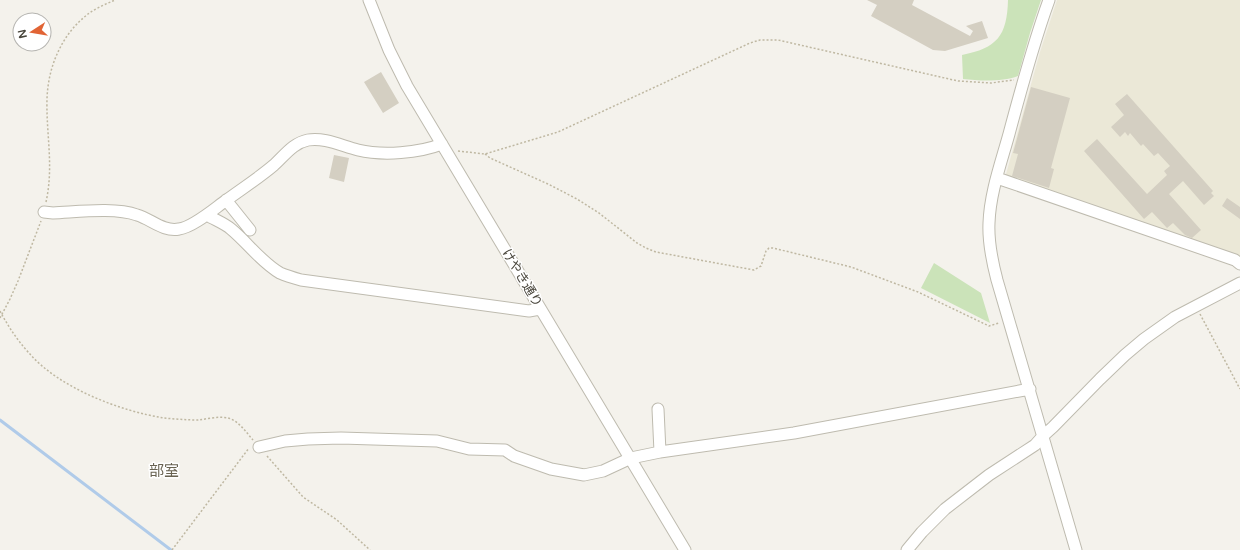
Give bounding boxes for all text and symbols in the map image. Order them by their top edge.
north arrow [12,12,52,52]
text: N [15,28,30,40]
street label: けやき通り [498,246,546,310]
district label: 部室 [149,462,179,480]

